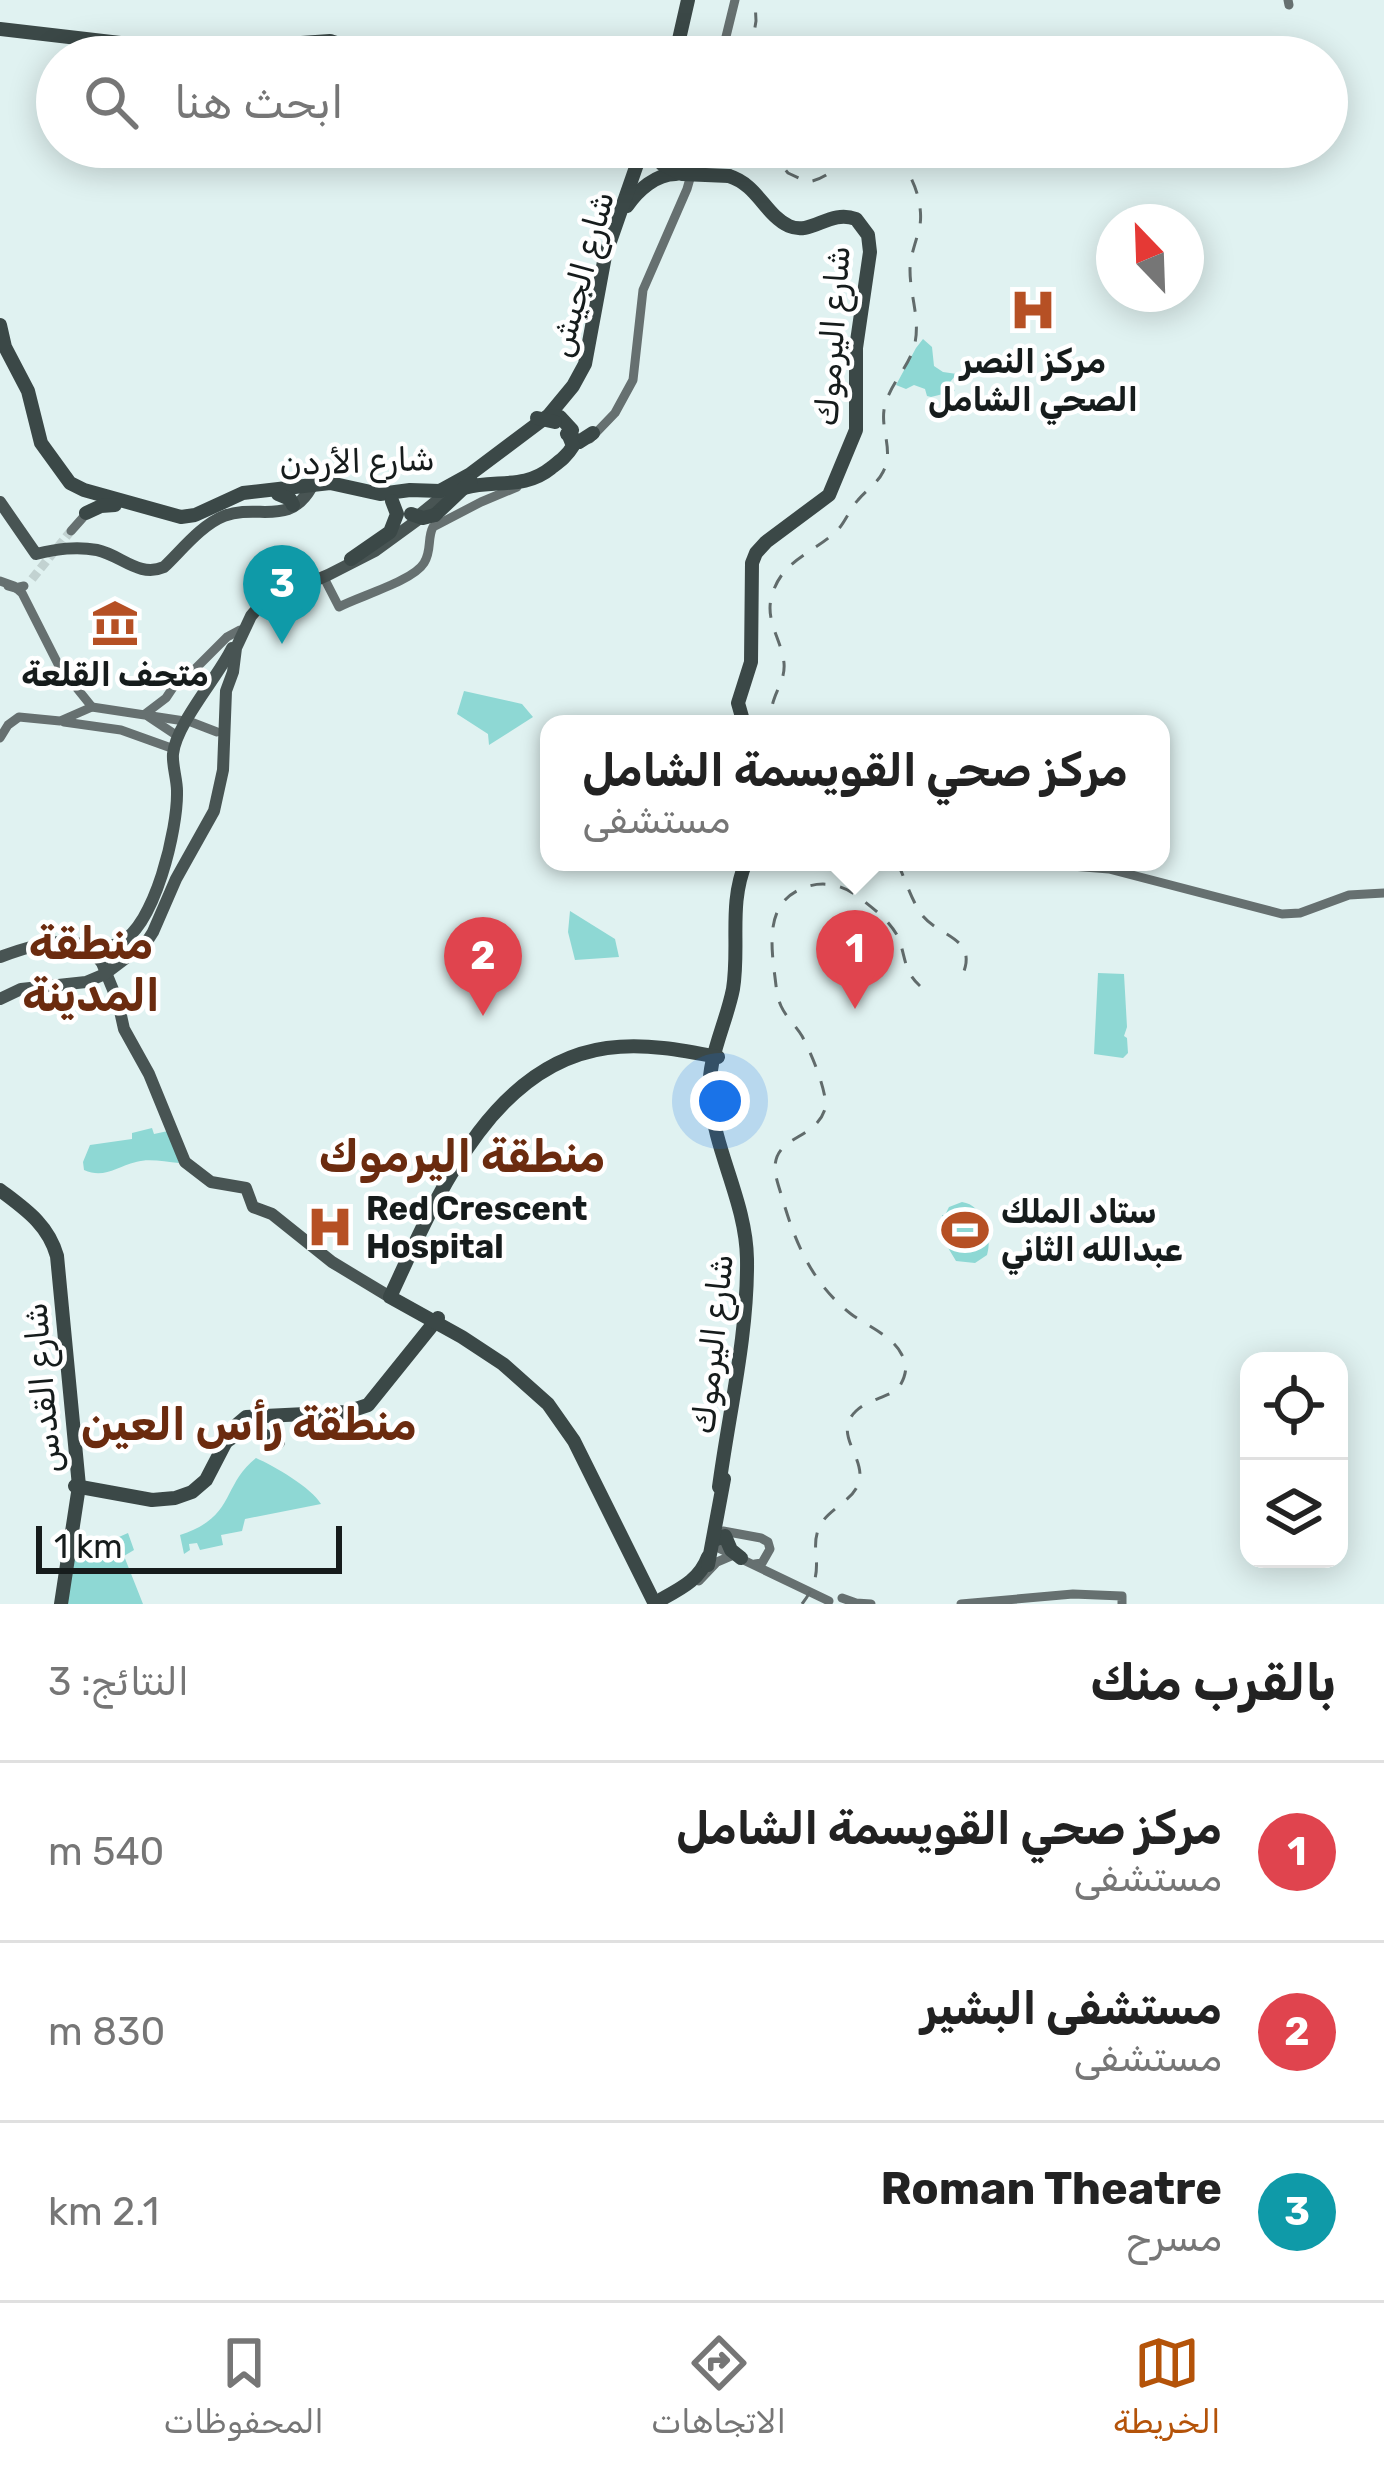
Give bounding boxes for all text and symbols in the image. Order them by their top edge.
search box [36,36,1348,168]
icon: search [78,69,144,135]
text: ابحث هنا [174,76,344,129]
street label: شارع الجيش [540,187,626,362]
north arrow [1096,204,1204,312]
street label: شارع اليرموك [806,244,862,428]
hospital icon: مركز النصر الصحي الشامل [1008,285,1058,335]
place label: مركز النصر الصحي الشامل [928,342,1138,425]
street label: شارع الأردن [279,439,435,487]
pin: 3 [243,545,321,644]
museum icon: متحف القلعة [90,598,140,648]
place label: متحف القلعة [21,655,209,694]
popup [540,715,1170,871]
text: مركز صحي القويسمة الشامل [582,744,1128,797]
text: مستشفى [582,797,731,843]
pin: 1 [816,910,894,1009]
district label: منطقة المدينة [22,917,160,1022]
pin: 2 [444,917,522,1016]
your location [690,1071,750,1131]
district label: منطقة اليرموك [319,1130,605,1183]
place label: Red Crescent Hospital [366,1189,587,1266]
place label: ستاد الملك عبدالله الثاني [1001,1192,1182,1275]
hospital icon: Red Crescent Hospital [305,1202,355,1252]
sports icon: ستاد الملك عبدالله الثاني [940,1205,990,1255]
street label: شارع اليرموك [683,1252,745,1436]
street label: شارع القدس [15,1301,73,1475]
map controls [1240,1352,1348,1568]
button: locate [1240,1352,1348,1460]
district label: منطقة رأس العين [81,1398,417,1451]
button: layers [1240,1460,1348,1568]
scale bar [36,1520,342,1573]
text: 1 km [54,1527,123,1566]
text: بالقرب منك [1090,1652,1336,1713]
text: النتائج: 3 [48,1659,189,1705]
text: مركز صحي القويسمة الشامل [676,1802,1222,1855]
text: 540 m [48,1829,164,1875]
text: 1 [1287,1829,1307,1875]
text: مستشفى [1073,1855,1222,1901]
text: مستشفى البشير [921,1982,1222,2035]
text: 830 m [48,2009,165,2055]
text: 2 [1284,2009,1310,2055]
text: مستشفى [1073,2035,1222,2081]
text: Roman Theatre [881,2162,1222,2215]
text: 2.1 km [48,2189,159,2235]
text: 3 [1284,2189,1310,2235]
text: مسرح [1126,2215,1222,2261]
tab: المحفوظات [164,2330,324,2441]
tab: الاتجاهات [651,2330,786,2441]
tab: الخريطة [1113,2330,1221,2441]

